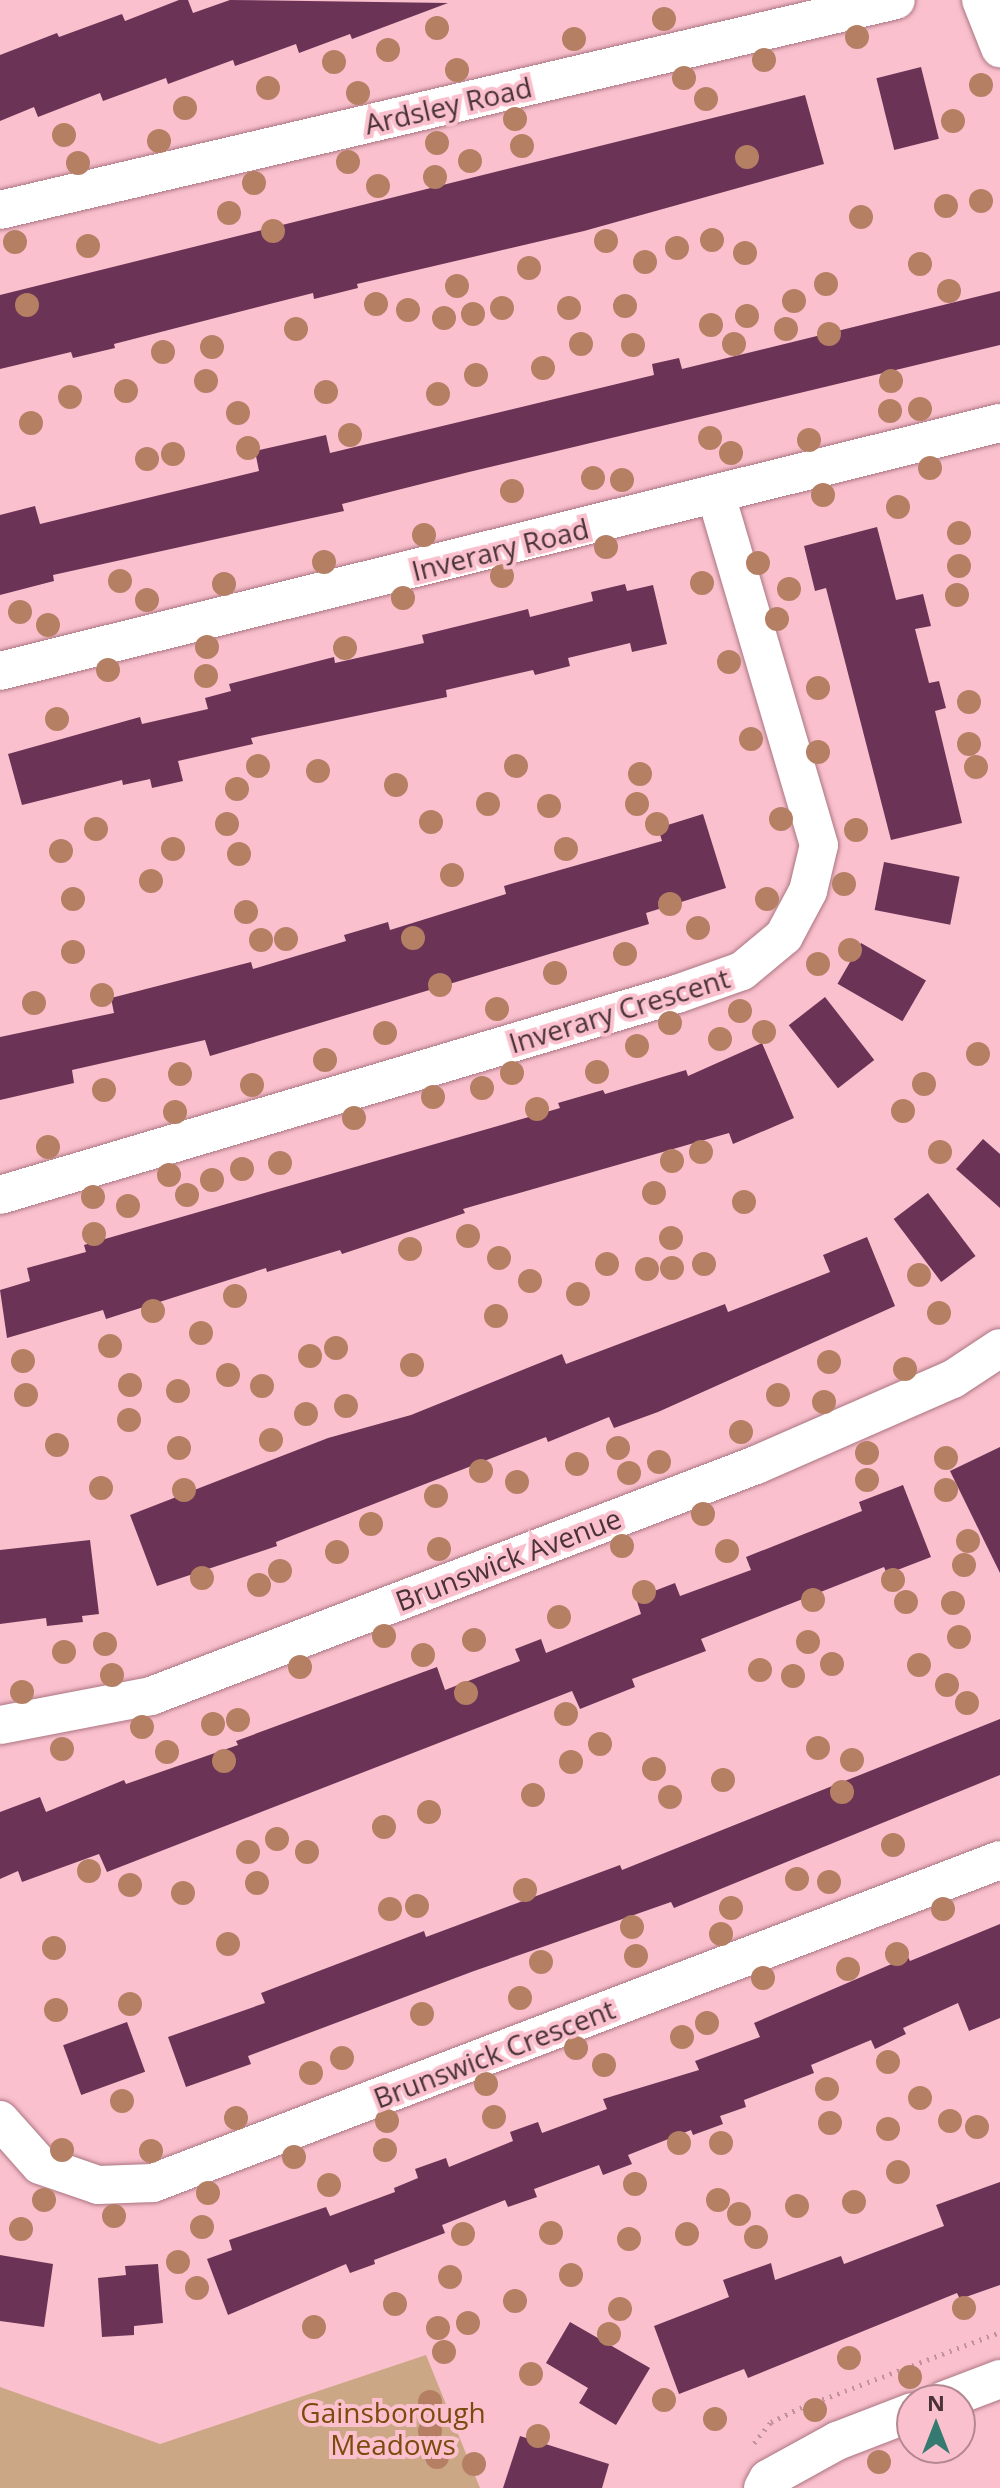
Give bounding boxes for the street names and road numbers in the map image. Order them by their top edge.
street label: Ardsley Road [361,69,535,141]
street label: Inverary Road [408,511,592,587]
street label: Inverary Crescent [505,960,733,1060]
street label: Brunswick Avenue [390,1501,626,1617]
street label: Brunswick Crescent [369,1991,619,2115]

